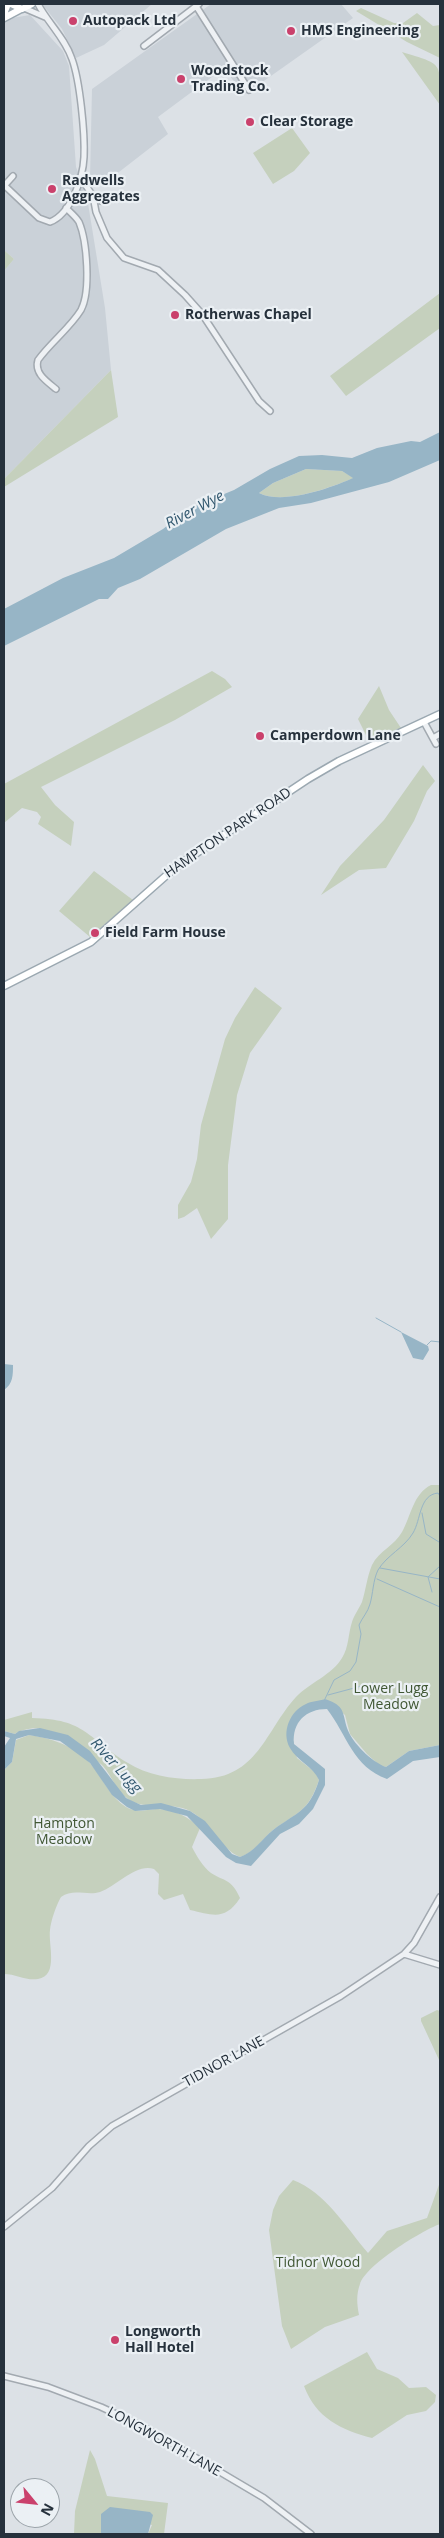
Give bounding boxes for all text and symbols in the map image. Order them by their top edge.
place label: Autopack Ltd [83,13,176,29]
marker: Autopack Ltd [67,15,79,27]
place label: HMS Engineering [301,23,419,39]
marker: HMS Engineering [285,25,297,37]
place label: Woodstock Trading Co. [191,63,269,95]
marker: Woodstock Trading Co. [175,73,187,85]
place label: Clear Storage [260,114,353,130]
marker: Clear Storage [244,116,256,128]
place label: Radwells Aggregates [62,173,140,206]
marker: Radwells Aggregates [46,183,58,195]
place label: Rotherwas Chapel [185,307,312,323]
marker: Rotherwas Chapel [169,309,181,321]
water label: River Wye [163,487,227,533]
place label: Camperdown Lane [270,728,401,744]
marker: Camperdown Lane [254,730,266,742]
street label: HAMPTON PARK ROAD [161,784,295,882]
place label: Field Farm House [105,925,226,941]
marker: Field Farm House [89,927,101,939]
park label: Lower Lugg Meadow [354,1681,428,1714]
water label: River Lugg [87,1735,145,1797]
park label: Hampton Meadow [33,1816,95,1848]
street label: TIDNOR LANE [181,2033,267,2091]
park label: Tidnor Wood [276,2255,360,2271]
place label: Longworth Hall Hotel [125,2324,201,2356]
marker: Longworth Hall Hotel [109,2334,121,2346]
street label: LONGWORTH LANE [104,2404,224,2480]
north arrow [10,2478,60,2528]
text: N [37,2500,59,2519]

